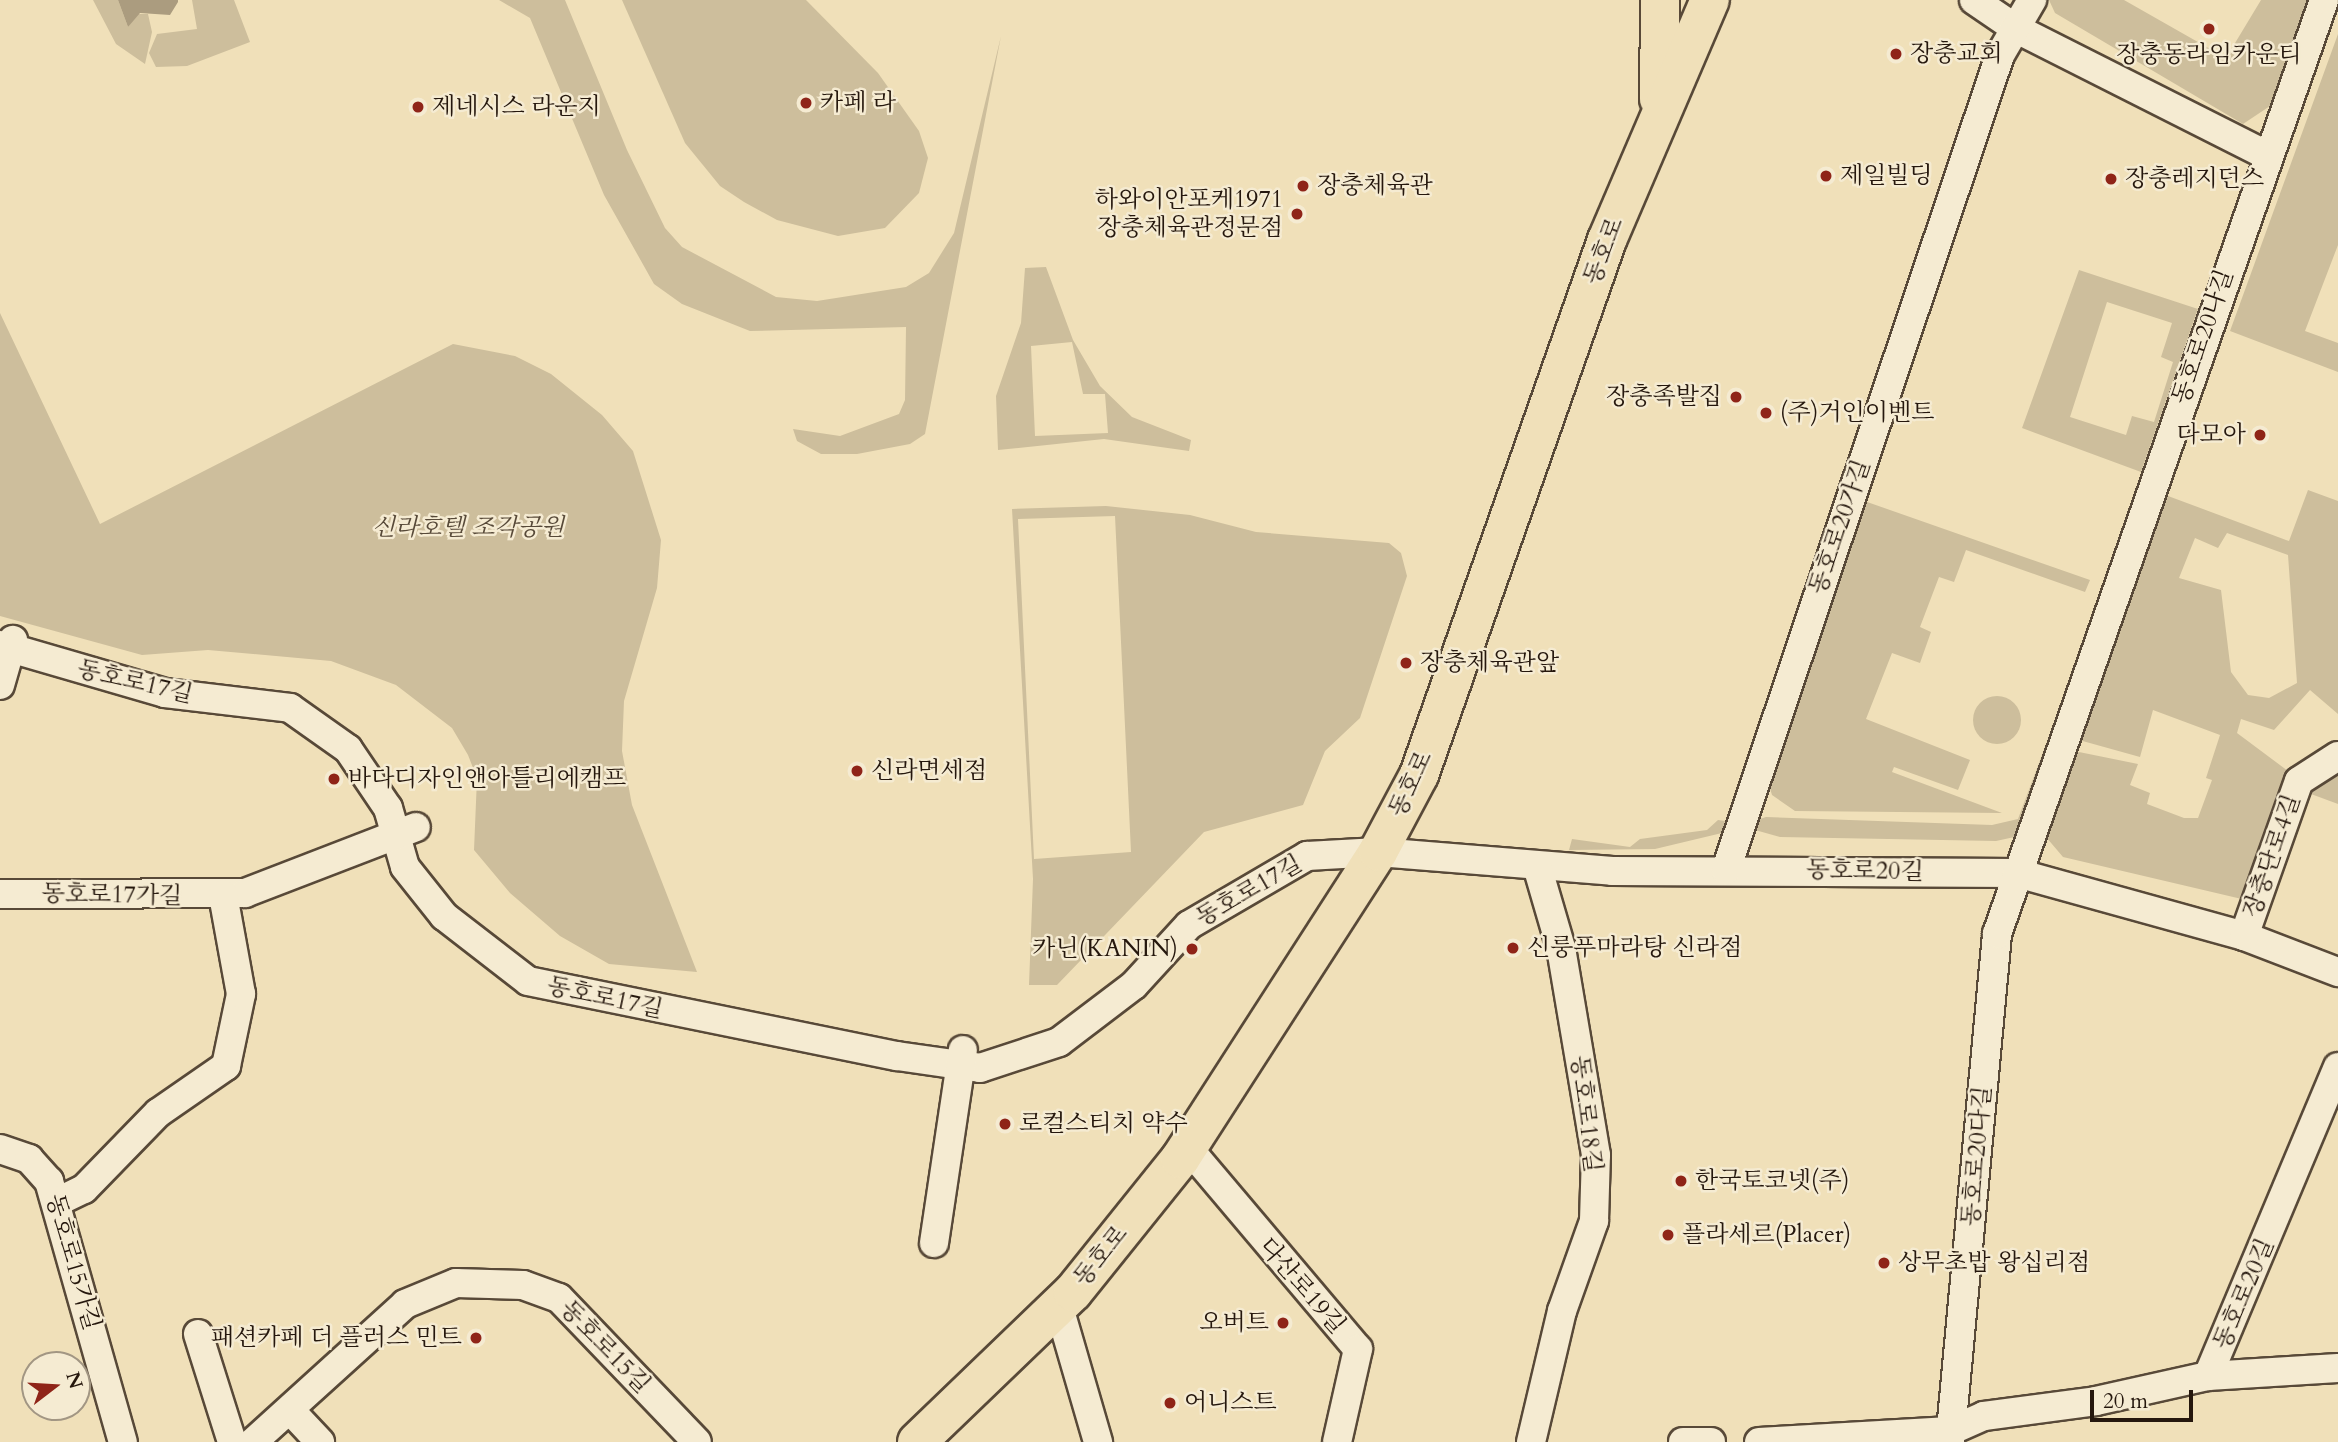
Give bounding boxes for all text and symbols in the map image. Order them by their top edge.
marker: 장충동라임카운티 [2201,21,2217,37]
place label: 장충교회 [1910,40,2003,68]
place label: 장충동라임카운티 [2116,41,2302,69]
marker: 장충교회 [1888,46,1904,62]
place label: 카페 라 [820,89,896,117]
place label: 제네시스 라운지 [432,93,601,121]
marker: 카페 라 [798,95,814,111]
marker: 제네시스 라운지 [410,99,426,115]
place label: 제일빌딩 [1840,162,1933,190]
place label: 장충레지던스 [2125,165,2264,193]
marker: 제일빌딩 [1818,168,1834,184]
marker: 장충레지던스 [2103,171,2119,187]
place label: 장충체육관 [1317,172,1433,200]
marker: 장충체육관 [1295,178,1311,194]
place label: 하와이안포케1971 장충체육관정문점 [1095,186,1283,242]
marker: 하와이안포케1971 장충체육관정문점 [1289,206,1305,222]
street label: 동호로 [1578,213,1630,289]
street label: 동호로20나길 [2167,266,2239,408]
place label: 장충족발집 [1606,383,1722,411]
marker: 장충족발집 [1728,389,1744,405]
place label: (주)거인이벤트 [1780,399,1934,427]
marker: (주)거인이벤트 [1758,405,1774,421]
place label: 다모아 [2176,421,2246,449]
marker: 다모아 [2252,427,2268,443]
street label: 동호로20가길 [1804,456,1876,598]
park label: 신라호텔 조각공원 [372,514,564,542]
place label: 장충체육관앞 [1420,649,1559,677]
street label: 동호로17길 [75,655,195,709]
marker: 장충체육관앞 [1398,655,1414,671]
street label: 동호로 [1383,746,1439,822]
place label: 신라면세점 [871,757,987,785]
marker: 신라면세점 [849,763,865,779]
place label: 바다디자인앤아틀리에캠프 [348,765,626,793]
marker: 바다디자인앤아틀리에캠프 [326,771,342,787]
street label: 장충단로4길 [2238,791,2306,921]
street label: 동호로17길 [1191,849,1307,933]
street label: 동호로20길 [1806,856,1924,886]
street label: 동호로17가길 [42,879,182,911]
place label: 신룽푸마라탕 신라점 [1527,934,1742,962]
place label: 카닌(KANIN) [1032,935,1178,963]
marker: 신룽푸마라탕 신라점 [1505,940,1521,956]
marker: 카닌(KANIN) [1184,941,1200,957]
street label: 동호로17길 [545,972,665,1024]
street label: 동호로18길 [1565,1054,1607,1174]
street label: 동호로20다길 [1957,1085,1997,1227]
place label: 로컬스티치 약수 [1019,1110,1188,1138]
marker: 로컬스티치 약수 [997,1116,1013,1132]
place label: 한국토코넷(주) [1695,1167,1849,1195]
marker: 한국토코넷(주) [1673,1173,1689,1189]
street label: 동호로15가길 [40,1190,106,1334]
street label: 동호로 [1068,1220,1134,1292]
place label: 플라세르(Placer) [1682,1221,1851,1249]
marker: 플라세르(Placer) [1660,1227,1676,1243]
street label: 다산로19길 [1253,1232,1351,1340]
street label: 동호로20길 [2208,1234,2280,1354]
place label: 상무초밥 왕십리점 [1898,1249,2090,1277]
marker: 상무초밥 왕십리점 [1876,1255,1892,1271]
street label: 동호로15길 [554,1295,656,1399]
place label: 오버트 [1199,1309,1269,1337]
marker: 오버트 [1275,1315,1291,1331]
place label: 패션카페 더 플러스 민트 [211,1324,462,1352]
marker: 패션카페 더 플러스 민트 [468,1330,484,1346]
north arrow [21,1351,91,1421]
text: N [59,1369,89,1392]
scale bar [2093,1376,2196,1420]
text: 20 m [2103,1387,2148,1416]
place label: 어니스트 [1184,1389,1277,1417]
marker: 어니스트 [1162,1395,1178,1411]

